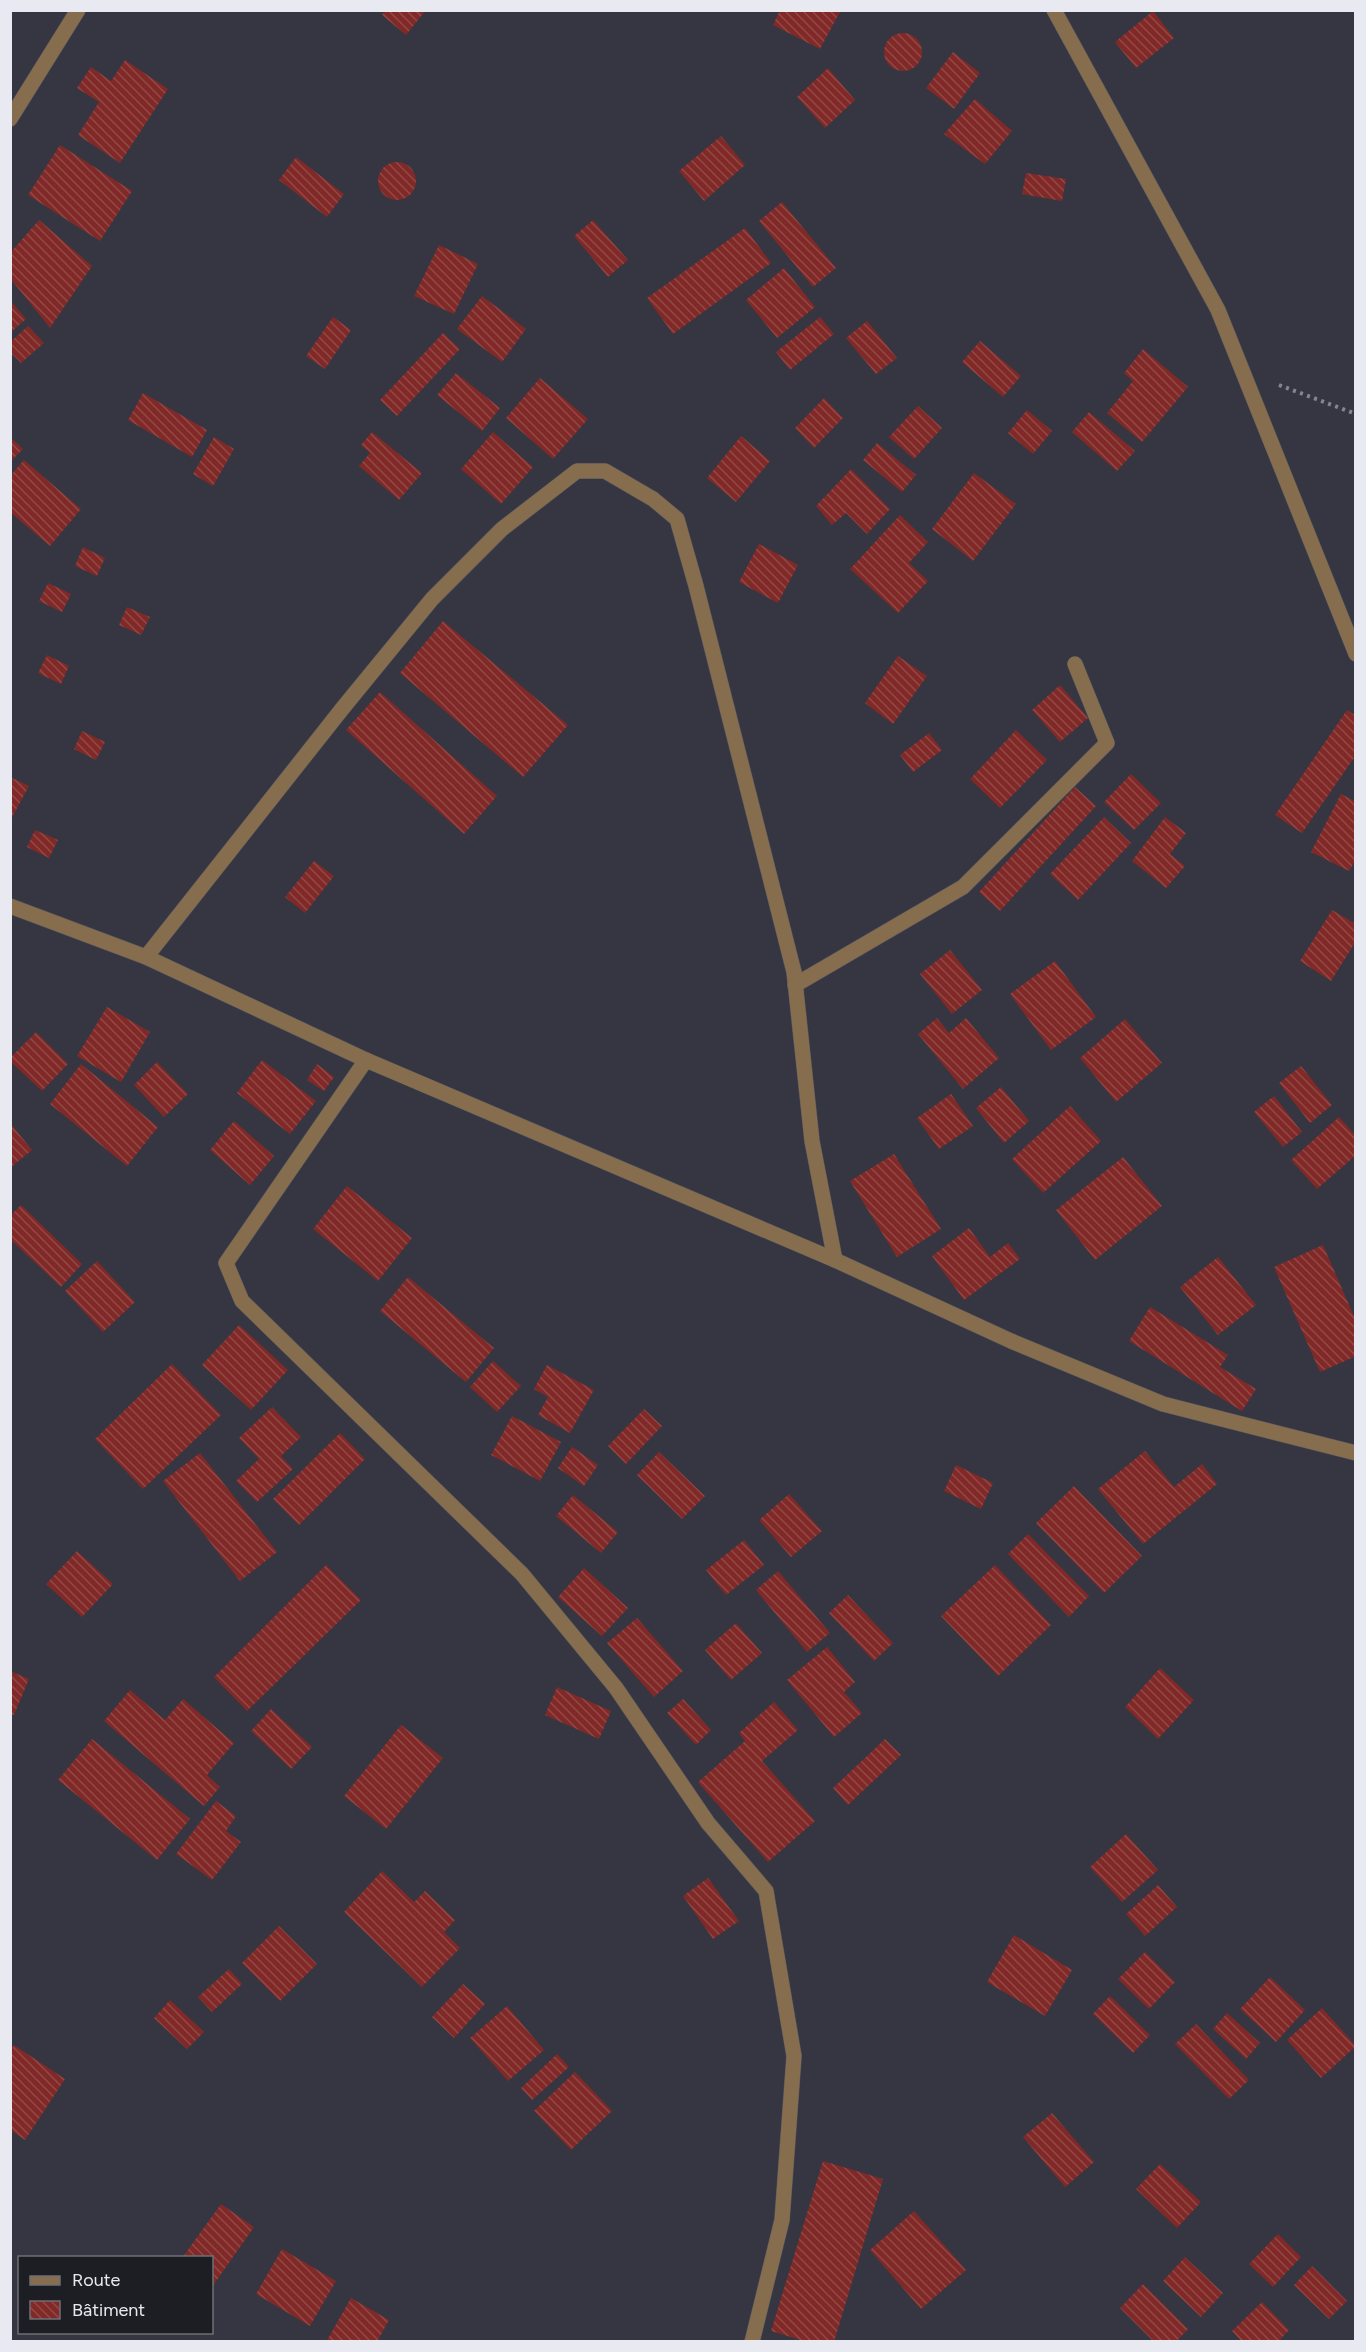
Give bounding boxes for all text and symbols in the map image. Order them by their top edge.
legend [18,2256,213,2334]
text: Route [72,2269,121,2291]
text: Bâtiment [72,2299,145,2321]

